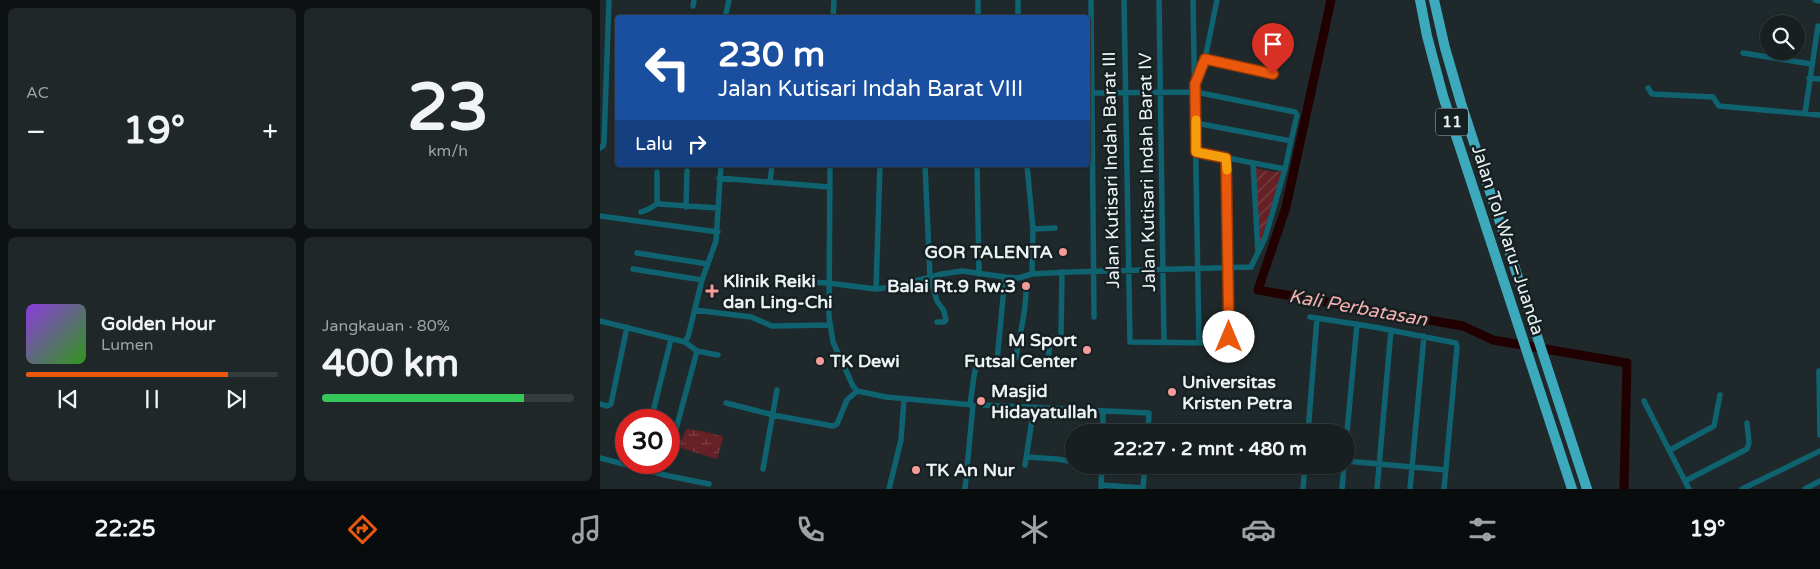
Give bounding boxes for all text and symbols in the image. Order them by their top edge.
map controls [1760,15,1805,60]
button: search [1760,15,1805,60]
pin [1252,23,1294,74]
icon: arrive [1259,30,1287,58]
text: 230 m [718,34,825,76]
icon: left [635,35,700,100]
street label: Jalan Kutisari Indah Barat III [1098,51,1124,289]
street label: Jalan Kutisari Indah Barat IV [1134,52,1160,292]
text: 23 [407,69,489,148]
text: Jalan Kutisari Indah Barat VIII [718,76,1023,102]
text: AC [26,83,49,103]
text: 19° [123,108,185,154]
road number: 11 [1436,108,1468,136]
text: − [26,115,46,149]
text: + [262,115,278,149]
icon: right [683,130,711,158]
text: Lalu [635,133,673,155]
text: km/h [428,141,468,161]
street label: Jalan Tol Waru–Juanda [1467,142,1549,338]
place label: GOR TALENTA [924,241,1053,263]
marker: GOR TALENTA [1057,246,1069,258]
place label: Klinik Reiki dan Ling-Chi [723,270,833,313]
place label: Balai Rt.9 Rw.3 [887,275,1016,297]
marker: Balai Rt.9 Rw.3 [1020,280,1032,292]
marker: Klinik Reiki dan Ling-Chi [705,284,719,298]
water label: Kali Perbatasan [1287,285,1429,331]
position arrow [1202,310,1254,362]
text: Golden Hour [101,313,215,335]
text: Jangkauan · 80% [322,316,450,336]
place label: M Sport Futsal Center [964,329,1078,372]
text: Lumen [101,335,153,355]
text: 400 km [322,341,459,387]
marker: M Sport Futsal Center [1081,344,1093,356]
place label: TK Dewi [829,350,900,372]
marker: TK Dewi [814,355,826,367]
place label: Universitas Kristen Petra [1182,371,1293,414]
place label: Masjid Hidayatullah [991,380,1098,423]
icon: previous [54,385,82,413]
icon: pause [138,385,166,413]
icon: next [222,385,250,413]
marker: Universitas Kristen Petra [1166,386,1178,398]
marker: Masjid Hidayatullah [975,395,987,407]
speed limit sign: 30 [615,409,680,474]
text: 22:27 · 2 mnt · 480 m [1113,438,1307,460]
place label: TK An Nur [925,459,1016,481]
marker: TK An Nur [910,464,922,476]
icon: directions [345,512,380,547]
icon: music [569,512,604,547]
icon: phone [793,512,828,547]
icon: climate [1017,512,1052,547]
icon: car [1241,512,1276,547]
icon: filters [1465,512,1500,547]
text: 22:25 [95,516,156,542]
text: 19° [1689,516,1725,542]

